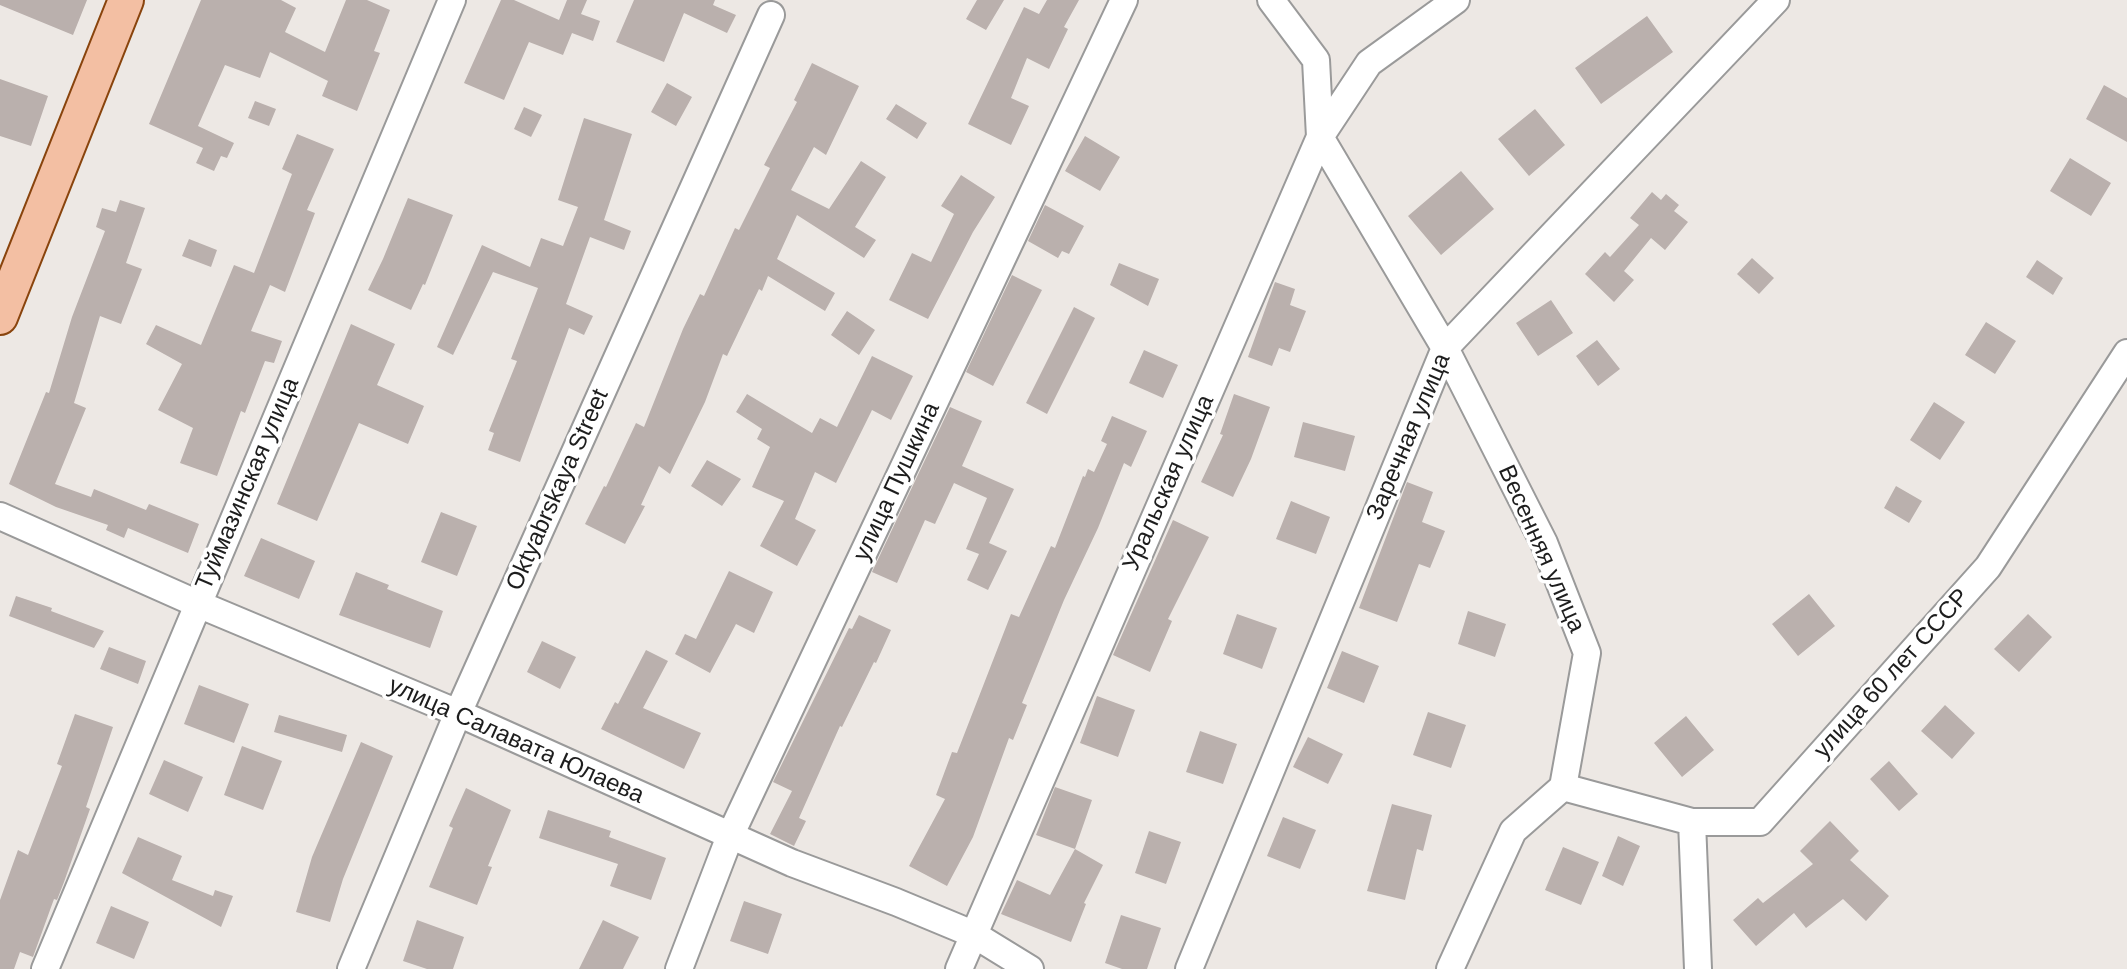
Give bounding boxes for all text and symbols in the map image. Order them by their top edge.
street label: Заречная улица [1361,349,1457,525]
street label: Туймазинская улица [190,373,306,595]
street label: Oktyabrskaya Street [501,385,615,595]
street label: Уральская улица [1117,391,1221,575]
street label: улица Пушкина [848,398,946,566]
street label: Весенняя улица [1491,461,1591,637]
street label: улица 60 лет СССР [1808,583,1976,765]
street label: улица Салавата Юлаева [384,672,648,810]

